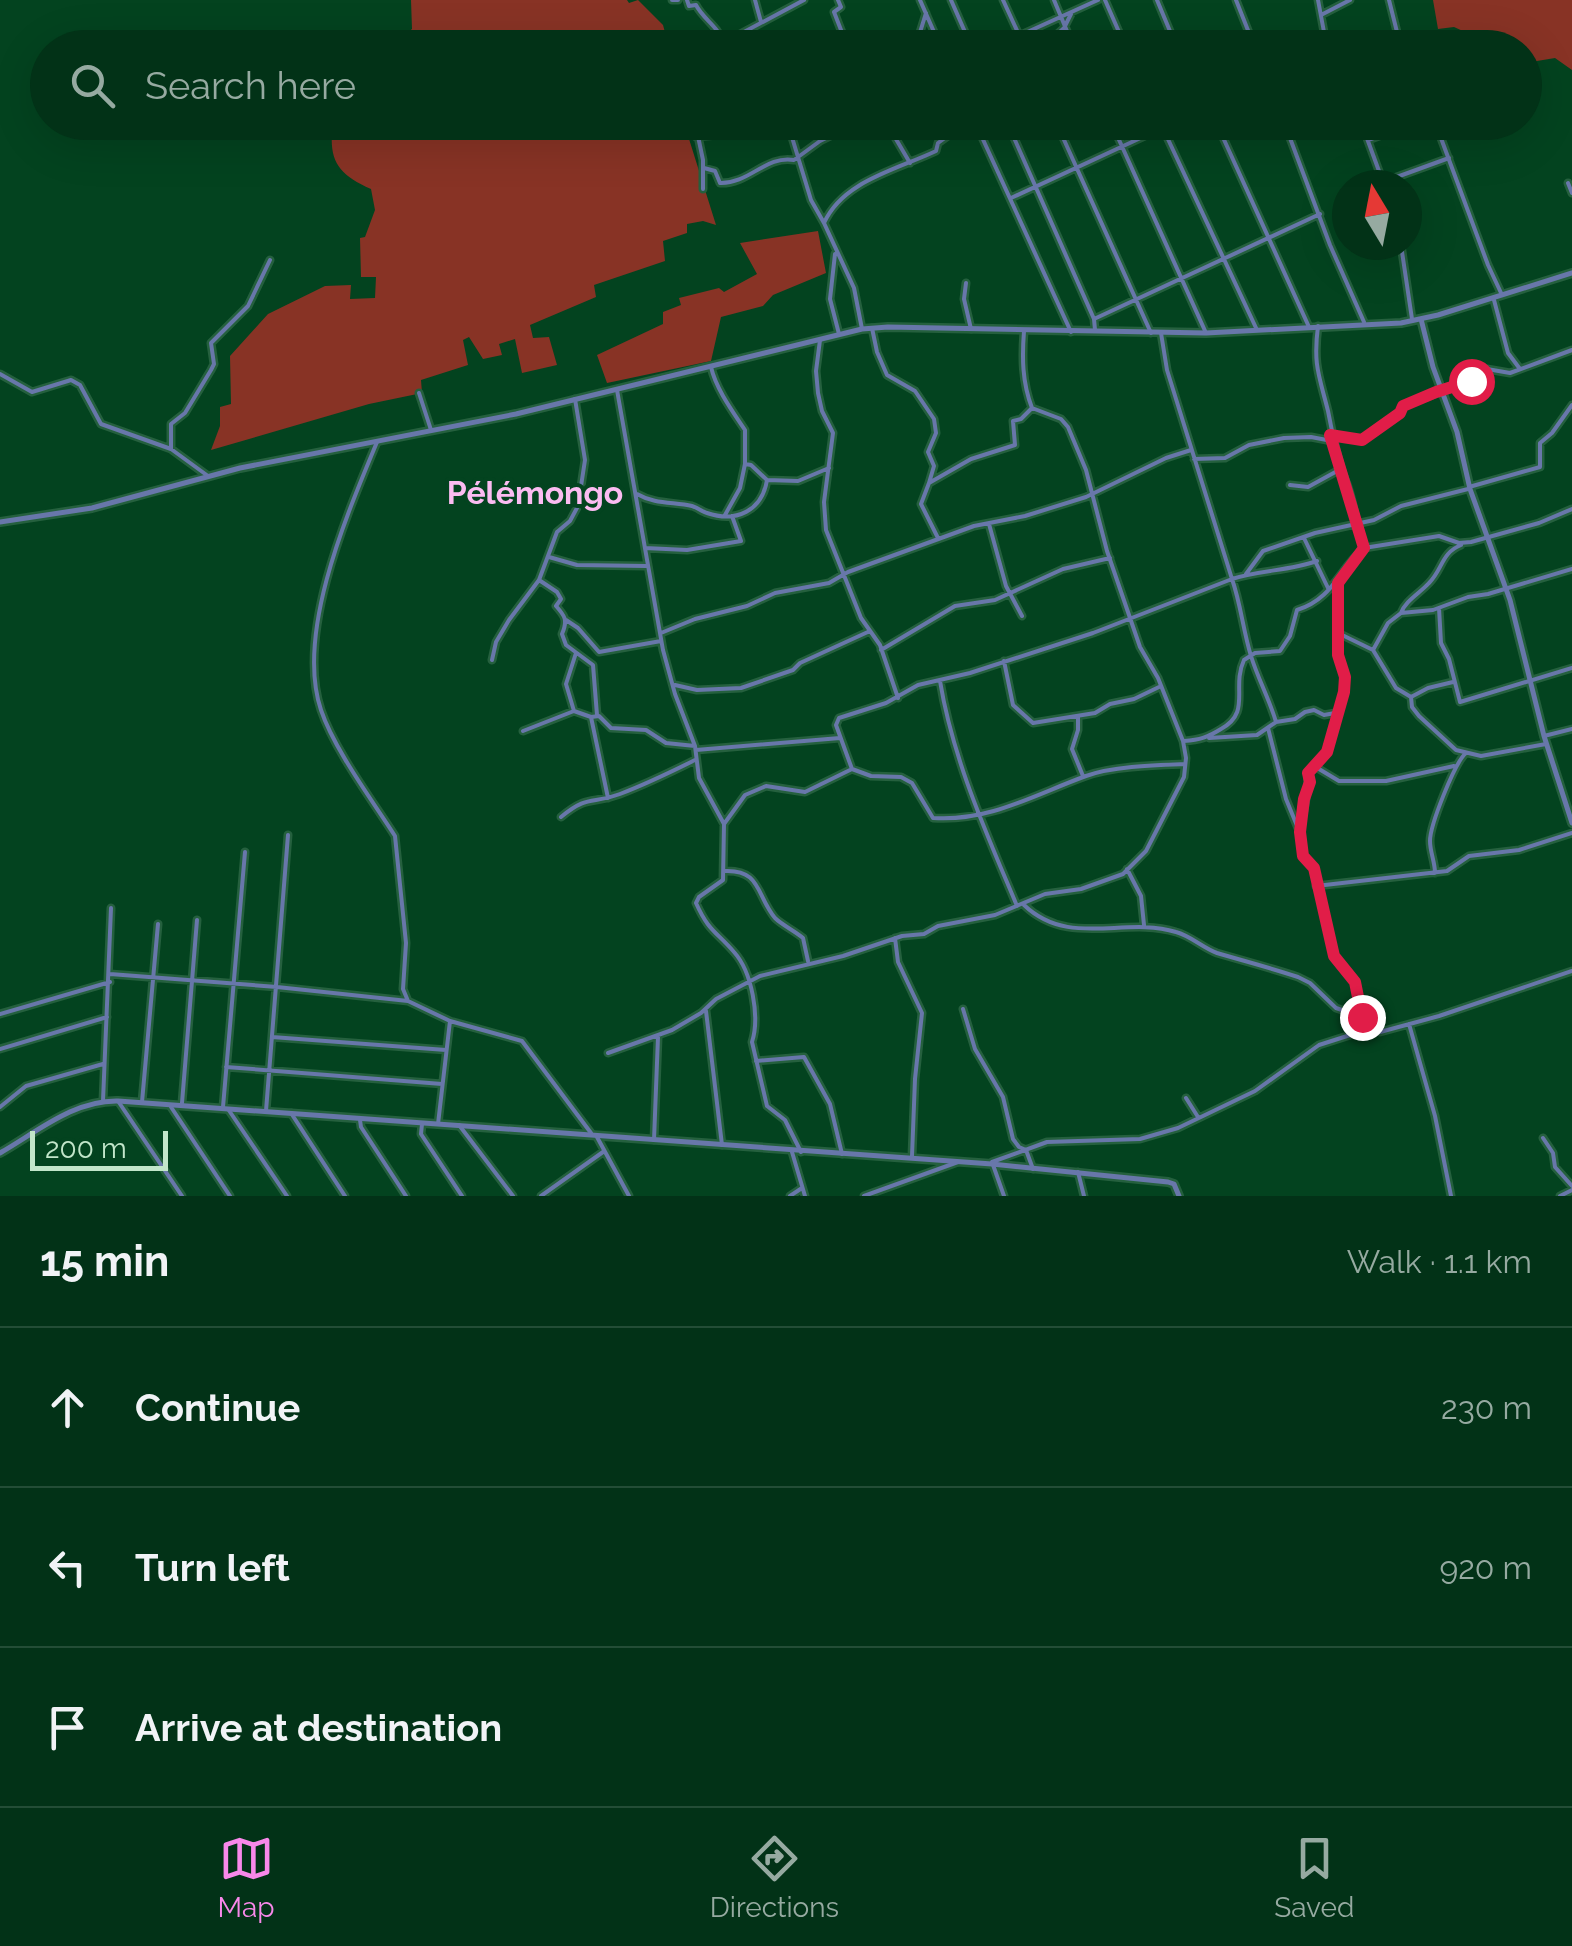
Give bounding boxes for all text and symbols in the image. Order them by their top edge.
search box [30,30,1542,140]
icon: search [65,58,120,113]
text: Search here [145,63,356,108]
north arrow [1332,170,1422,260]
route start [1449,359,1495,405]
district label: Pélémongo [447,474,623,511]
route end [1340,995,1386,1041]
scale bar [30,1126,168,1170]
text: 200 m [45,1132,127,1165]
text: 15 min [40,1237,169,1286]
text: Walk · 1.1 km [1347,1243,1532,1280]
icon: ahead [40,1380,95,1435]
text: Continue [135,1385,300,1430]
text: 230 m [1441,1389,1532,1426]
icon: left [40,1540,95,1595]
text: Turn left [135,1545,290,1590]
text: 920 m [1439,1549,1532,1586]
icon: arrive [40,1700,95,1755]
text: Arrive at destination [135,1705,502,1750]
tab: Map [218,1831,275,1924]
tab: Directions [710,1831,839,1924]
tab: Saved [1274,1831,1354,1924]

